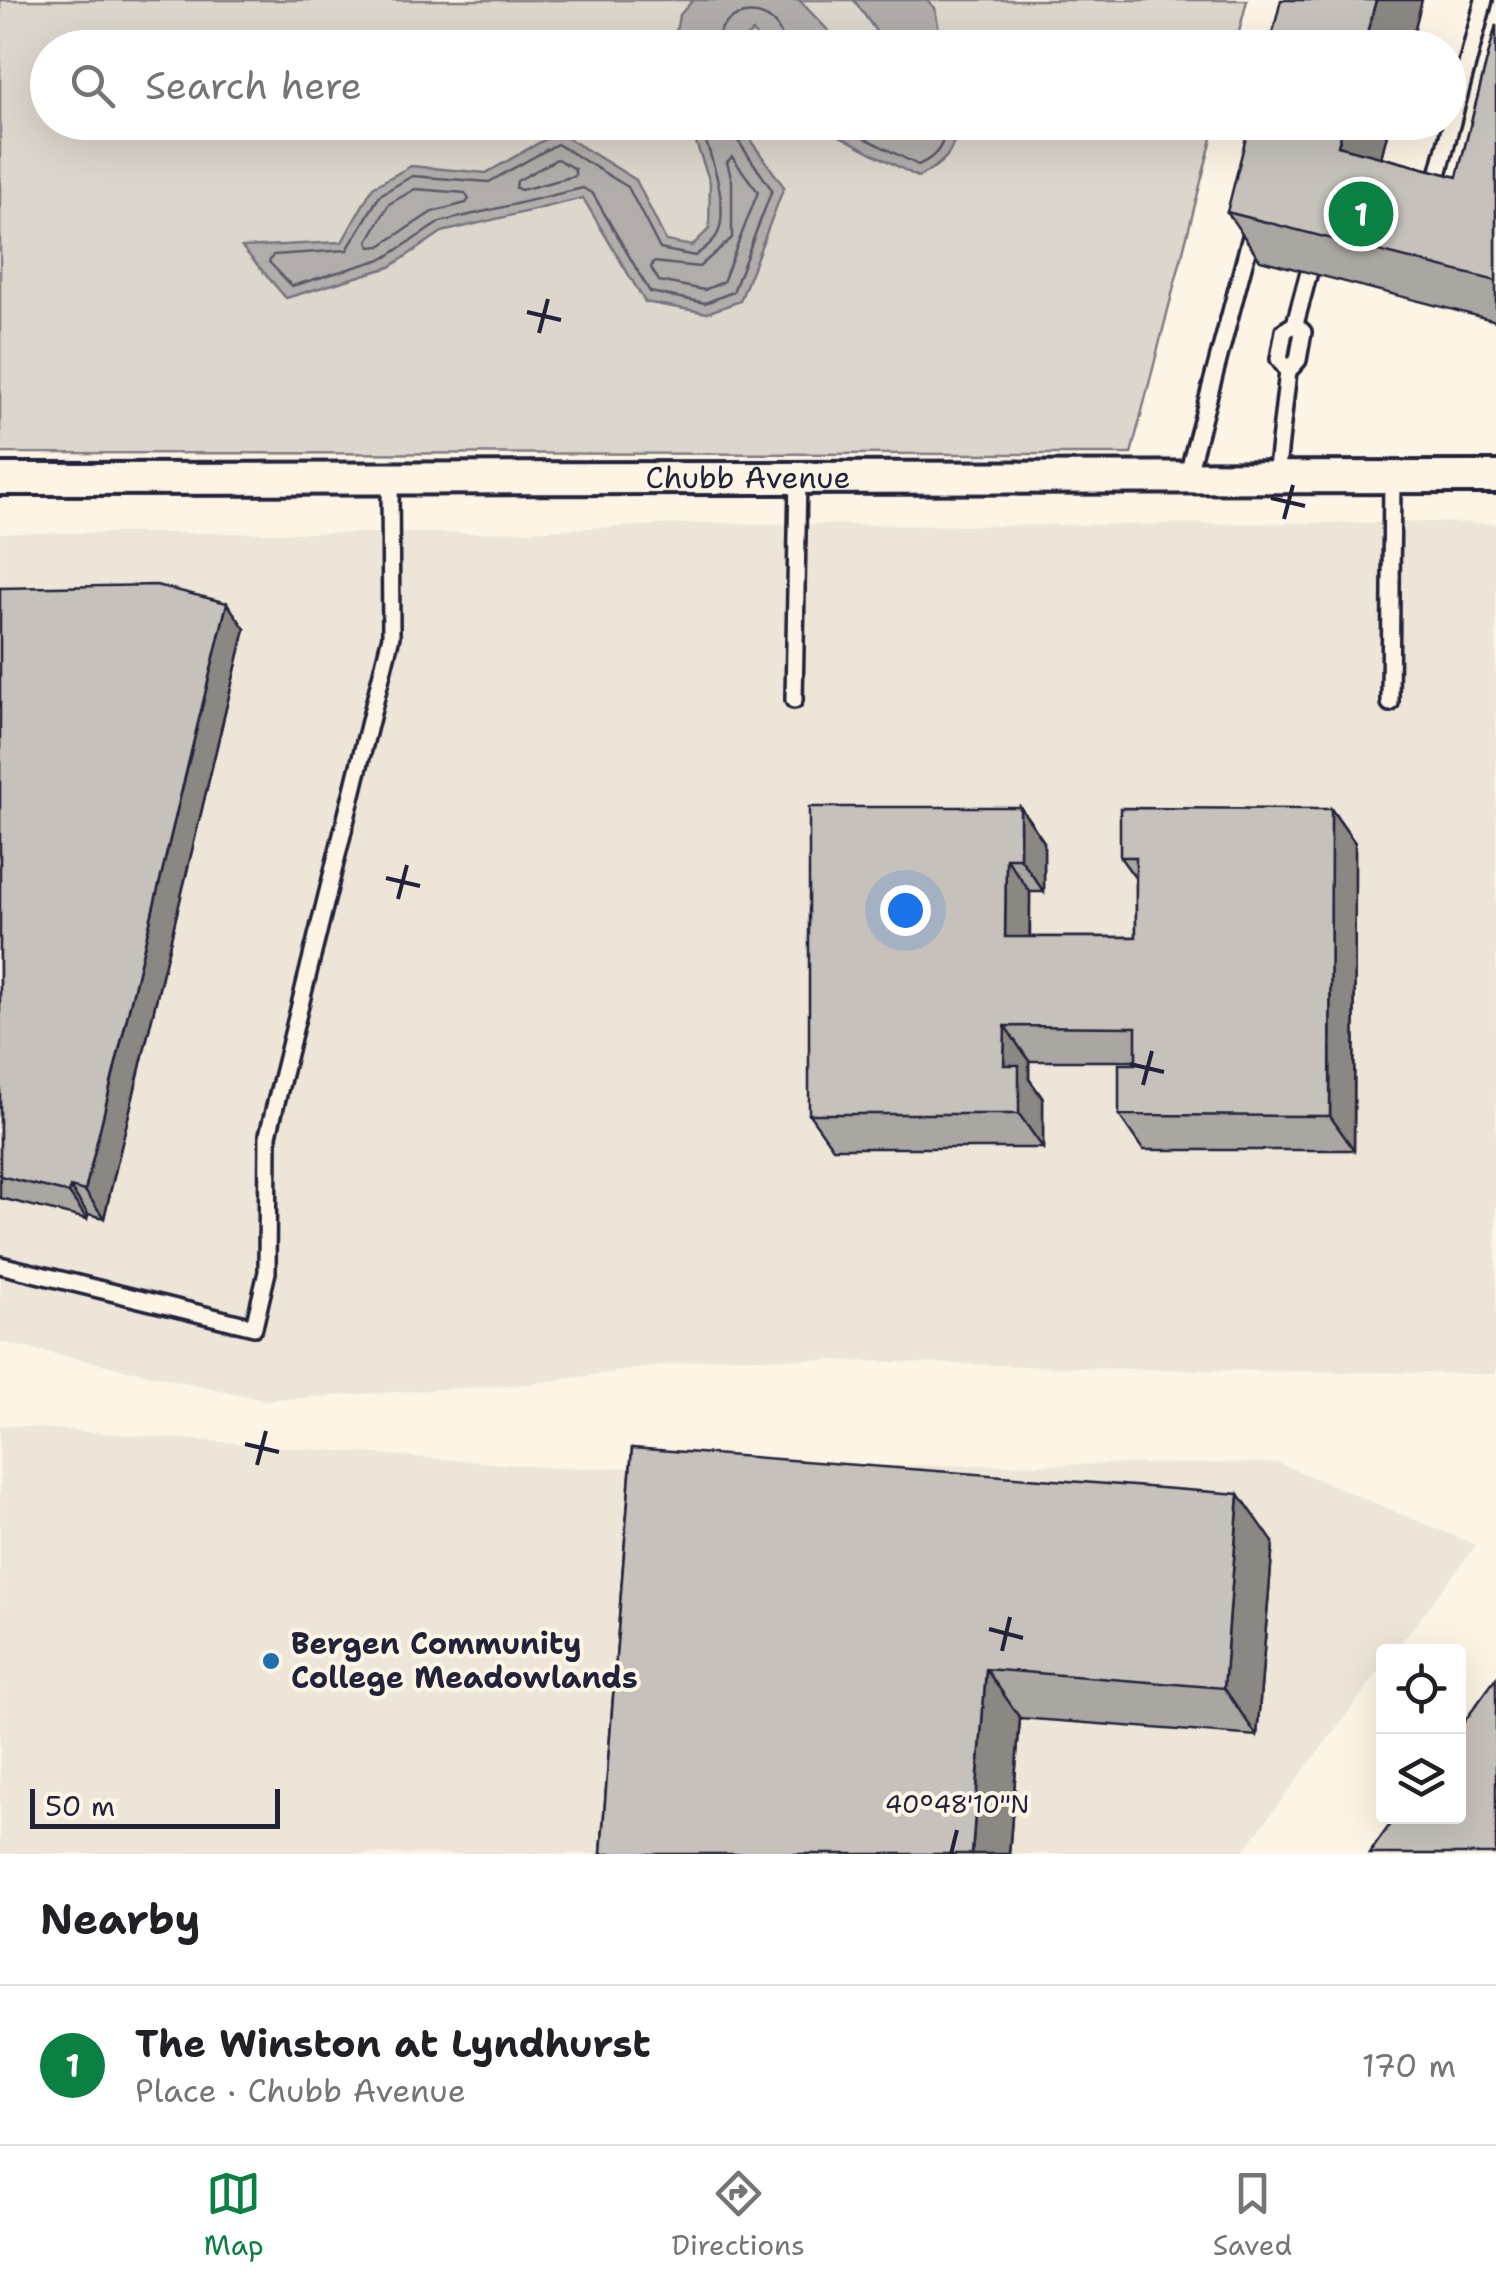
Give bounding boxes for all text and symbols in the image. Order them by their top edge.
search box [30,30,1466,140]
icon: search [65,58,120,113]
text: Search here [145,60,362,111]
pin: 1 [1328,176,1394,252]
street label: Chubb Avenue [646,457,850,498]
your location [880,885,931,936]
place label: Bergen Community College Meadowlands [291,1623,638,1698]
map controls [1376,1644,1466,1824]
button: locate [1376,1644,1466,1734]
marker: Bergen Community College Meadowlands [260,1650,282,1672]
button: layers [1376,1734,1466,1824]
scale bar [30,1784,280,1828]
text: 50 m [45,1787,115,1825]
text: 40°48'10"N [885,1787,1029,1821]
text: Nearby [40,1891,200,1947]
text: The Winston at Lyndhurst [135,2018,651,2069]
text: 1 [65,2044,80,2087]
text: 170 m [1362,2044,1456,2087]
text: Place · Chubb Avenue [135,2069,466,2112]
tab: Map [204,2166,264,2264]
tab: Directions [671,2166,805,2264]
tab: Saved [1213,2166,1292,2264]

